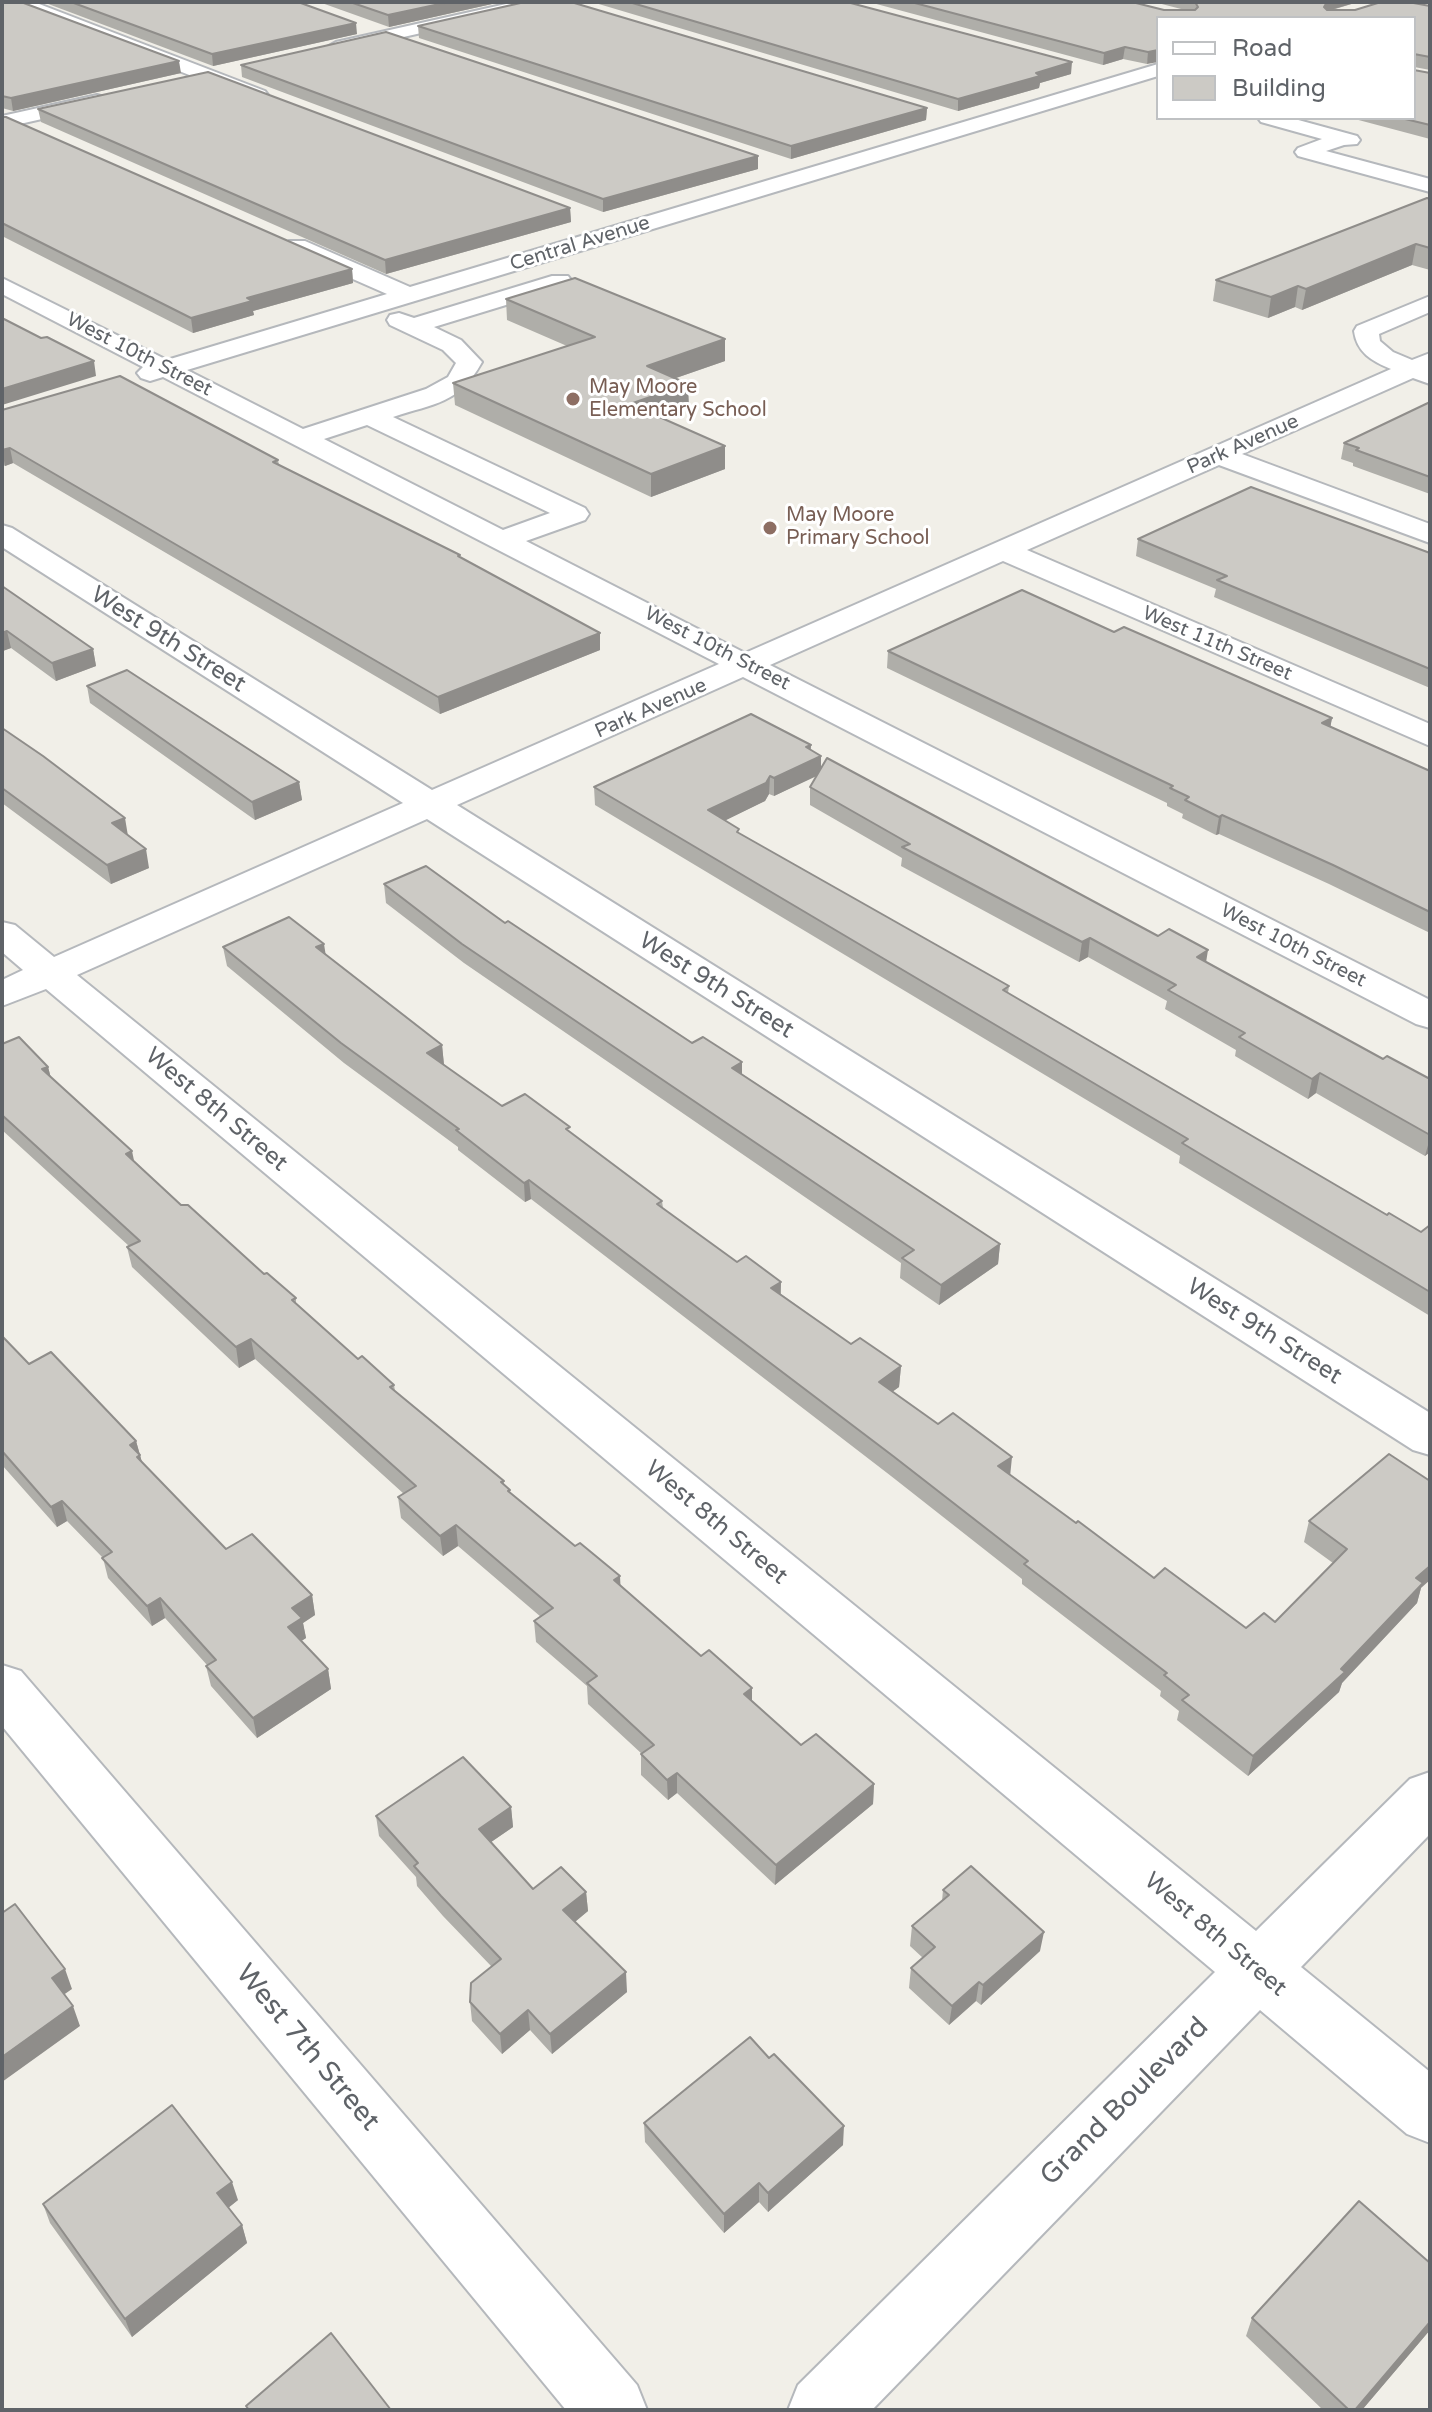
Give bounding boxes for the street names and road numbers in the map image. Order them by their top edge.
street label: Central Avenue [507,211,653,277]
street label: West 10th Street [62,308,216,402]
street label: Park Avenue [1184,410,1302,480]
street label: West 9th Street [85,581,251,699]
street label: West 10th Street [640,602,794,696]
street label: West 11th Street [1139,602,1295,686]
street label: Park Avenue [592,674,710,744]
street label: West 10th Street [1216,899,1370,993]
street label: West 9th Street [633,927,799,1045]
street label: West 8th Street [139,1042,293,1178]
street label: West 9th Street [1181,1273,1347,1391]
street label: West 8th Street [639,1455,793,1591]
street label: West 8th Street [1138,1867,1292,2003]
street label: West 7th Street [228,1958,386,2138]
street label: Grand Boulevard [1034,2011,1216,2193]

